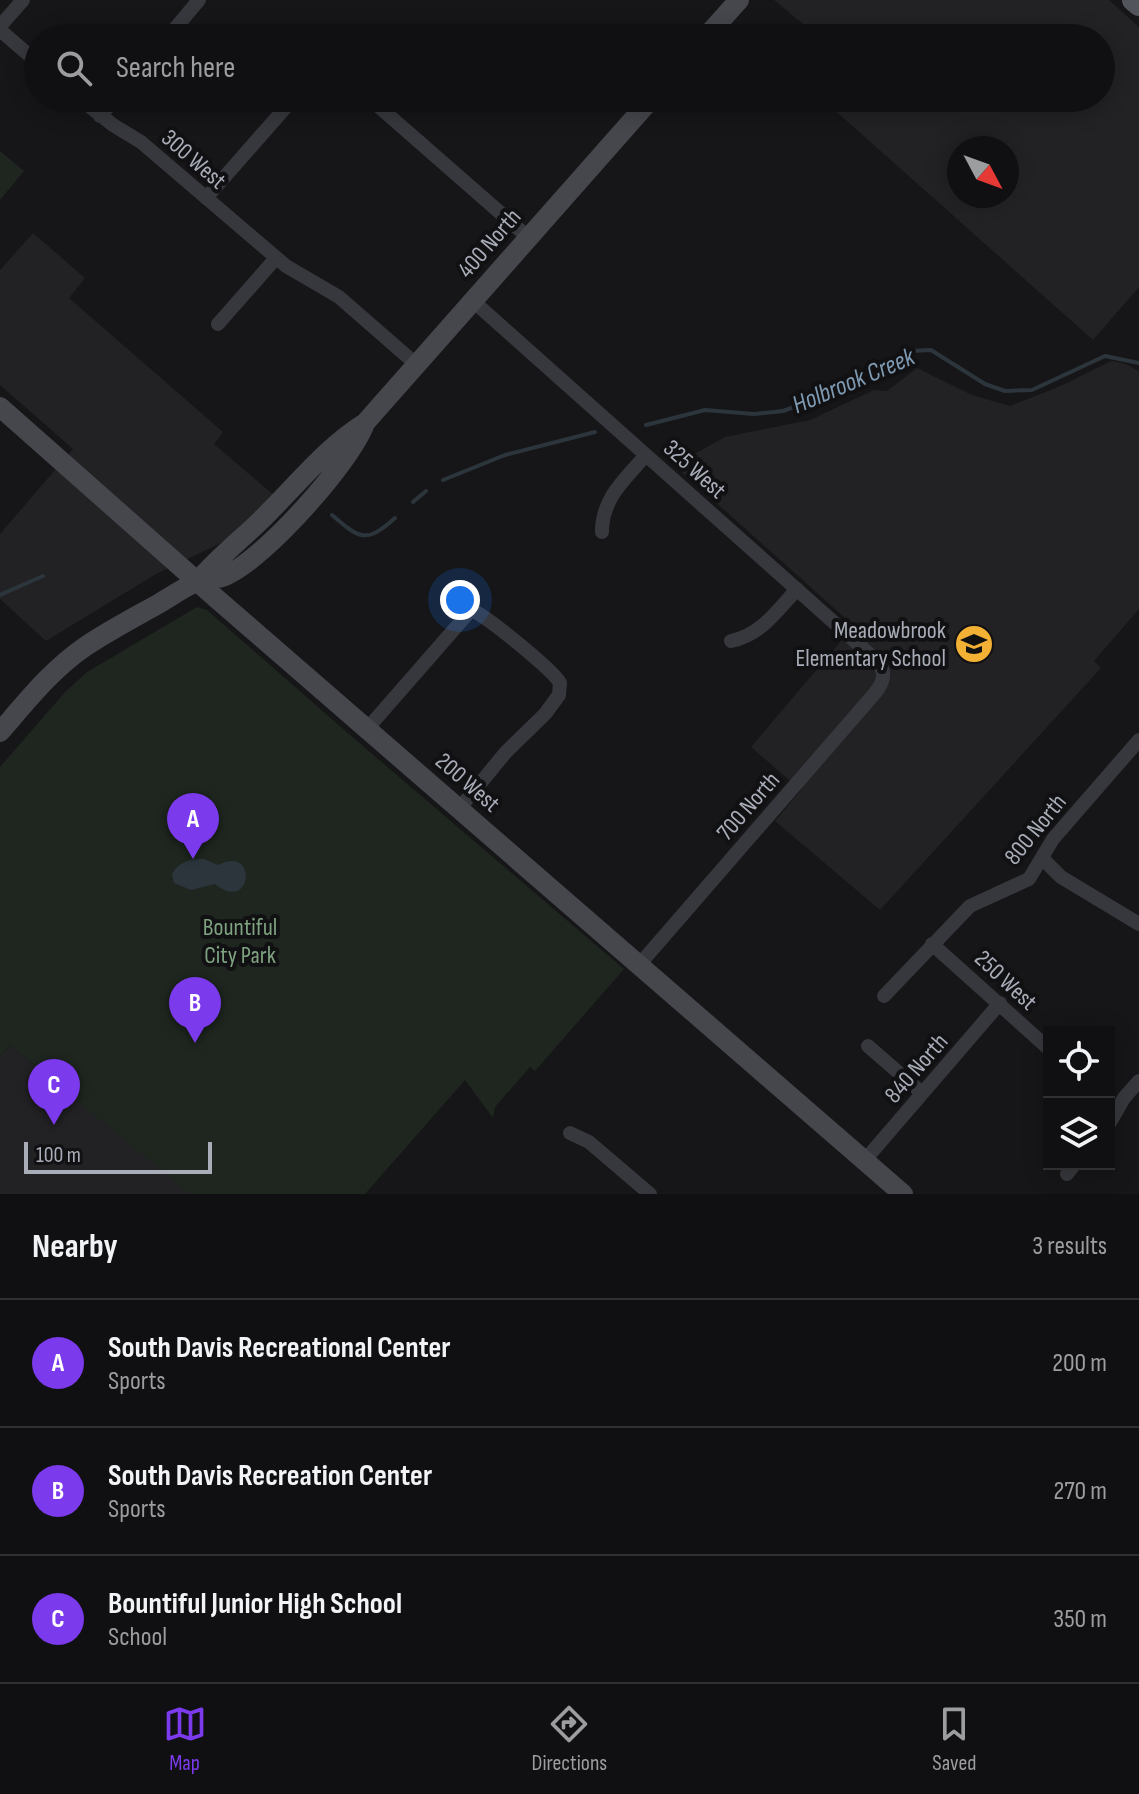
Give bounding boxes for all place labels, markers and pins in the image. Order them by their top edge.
place label: Meadowbrook Elementary School [795,616,946,673]
school or university icon: Meadowbrook Elementary School [953,623,995,665]
pin: A [167,793,219,859]
pin: B [169,977,221,1043]
pin: C [28,1059,80,1125]

